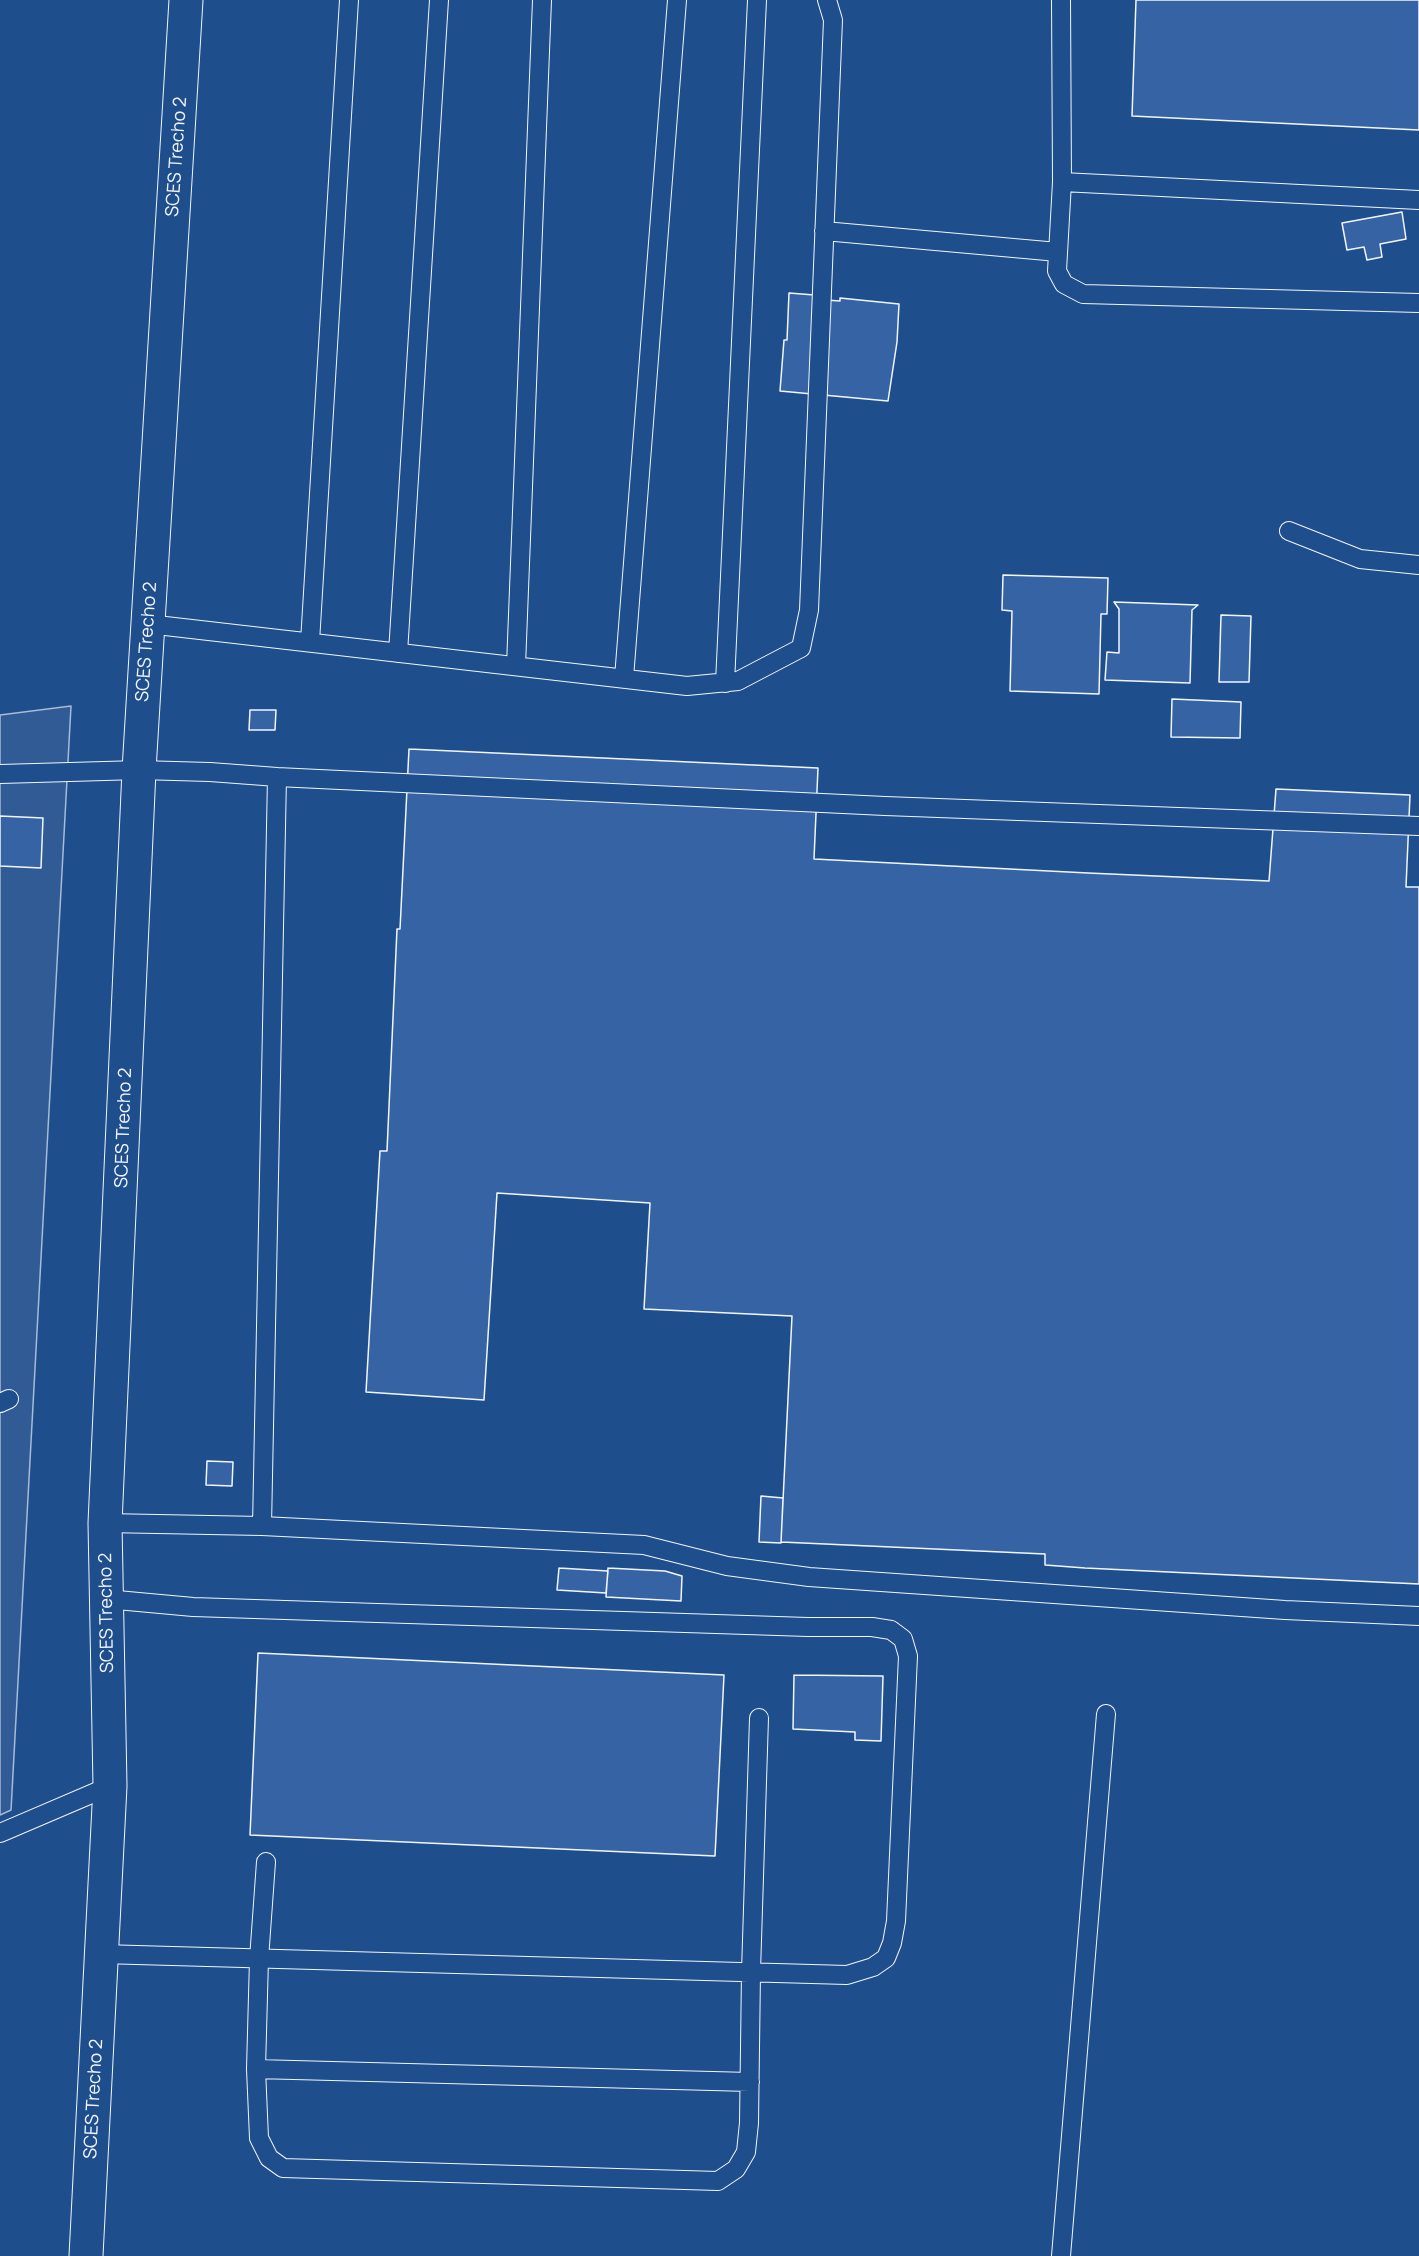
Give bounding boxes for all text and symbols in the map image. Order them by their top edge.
street label: SCES Trecho 2 [162,96,192,218]
street label: SCES Trecho 2 [132,581,162,703]
street label: SCES Trecho 2 [111,1068,137,1188]
street label: SCES Trecho 2 [95,1553,119,1673]
street label: SCES Trecho 2 [80,2038,108,2160]

